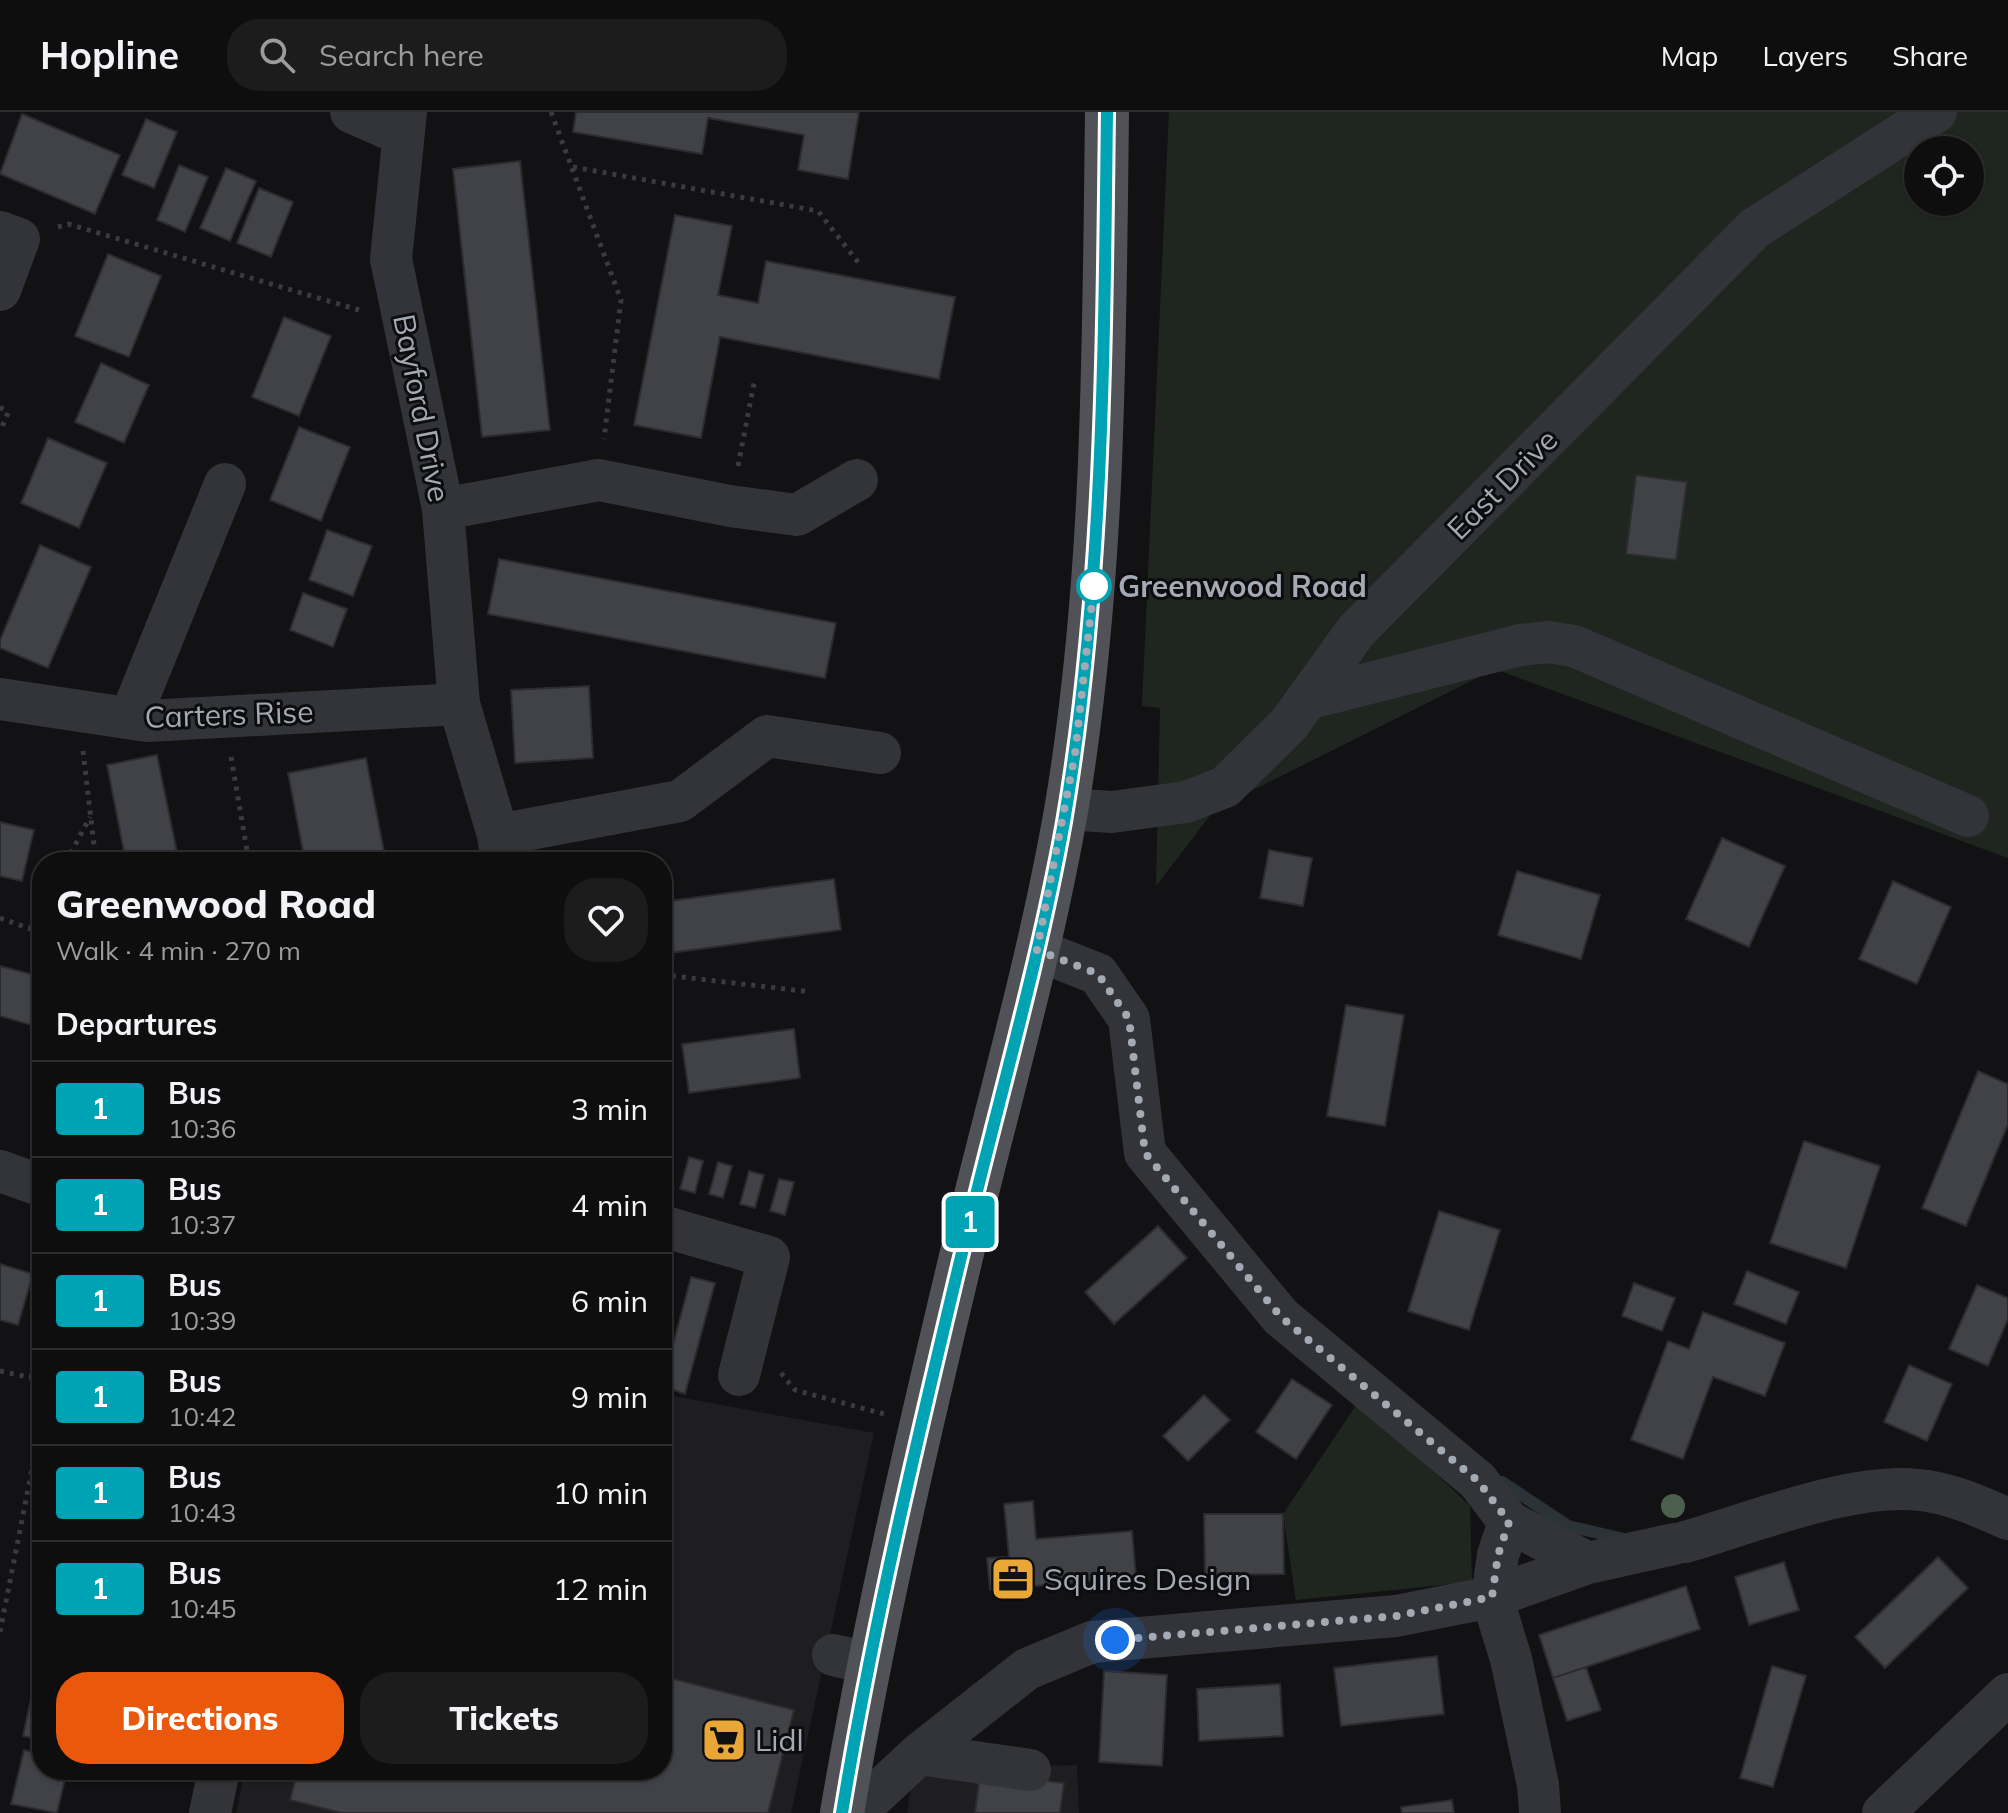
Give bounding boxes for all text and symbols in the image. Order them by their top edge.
search box [227,19,787,91]
text: Hopline [40,31,179,79]
icon: search [255,33,299,77]
text: Search here [319,36,484,74]
text: Map [1661,38,1718,73]
text: Layers [1762,38,1848,73]
text: Share [1892,38,1968,73]
map controls [1904,136,1984,216]
button: locate [1904,136,1984,216]
street label: Bayford Drive [385,311,459,505]
street label: East Drive [1439,421,1565,547]
place label: Greenwood Road [1118,567,1367,605]
marker: Greenwood Road [1077,569,1111,603]
street label: Carters Rise [144,692,314,736]
button: heart [564,878,648,962]
text: Greenwood Road [56,880,376,928]
text: Walk · 4 min · 270 m [56,934,301,967]
text: Departures [56,1005,217,1043]
text: Bus [168,1074,222,1112]
text: 3 min [571,1090,648,1128]
text: 1 [92,1091,108,1126]
text: 10:36 [168,1112,236,1145]
text: Bus [168,1170,222,1208]
text: 4 min [571,1186,648,1224]
text: 1 [92,1187,108,1222]
line badge: 1 [944,1196,996,1248]
text: 1 [962,1204,978,1239]
text: 10:37 [168,1208,236,1241]
text: Bus [168,1266,222,1304]
text: 6 min [571,1282,648,1320]
text: 1 [92,1283,108,1318]
text: 10:39 [168,1304,236,1337]
text: Bus [168,1362,222,1400]
text: 9 min [571,1378,648,1416]
text: 1 [92,1379,108,1414]
text: 10:42 [168,1400,236,1433]
text: Bus [168,1458,222,1496]
text: 10 min [553,1474,648,1512]
text: 1 [92,1475,108,1510]
text: 10:43 [168,1496,236,1529]
text: Bus [168,1554,222,1592]
office icon: Squires Design [989,1555,1037,1603]
place label: Squires Design [1044,1560,1251,1598]
text: 12 min [553,1570,648,1608]
text: 1 [92,1571,108,1606]
text: 10:45 [168,1592,236,1625]
your location [1095,1620,1135,1660]
button: Directions [56,1672,344,1764]
button: Tickets [360,1672,648,1764]
supermarket icon: Lidl [700,1716,748,1764]
place label: Lidl [755,1721,804,1759]

